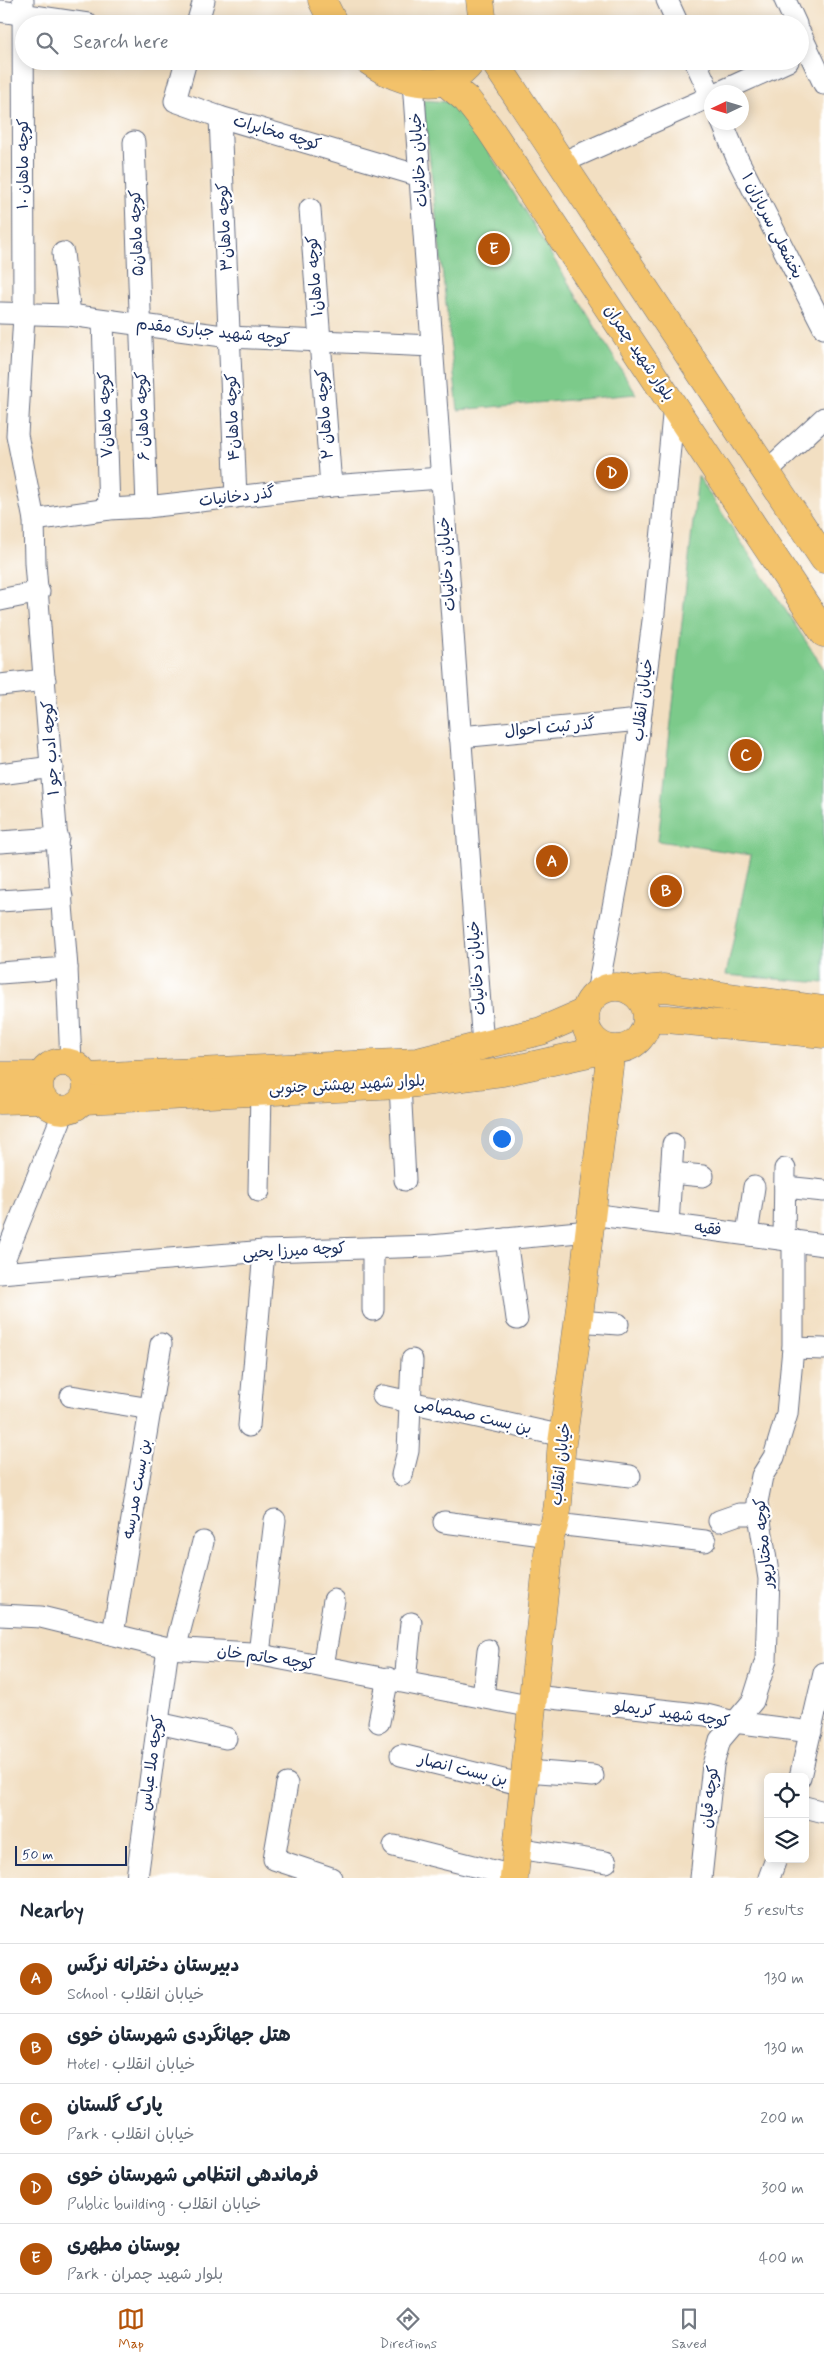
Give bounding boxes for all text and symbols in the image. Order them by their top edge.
search box [15,15,809,70]
icon: search [33,29,61,57]
text: Search here [73,30,169,55]
north arrow [704,85,749,130]
street label: کوچه مخابرات [231,110,324,156]
street label: خیابان دخانیات [405,112,433,208]
street label: کوچه ماهان ۱۰ [13,118,34,210]
street label: بخشعلی سربازان ۱ [736,169,808,283]
street label: کوچه ماهان۳ [212,182,238,272]
street label: کوچه ماهان۵ [125,189,149,277]
pin: E [478,230,510,268]
street label: کوچه ماهان۱ [302,234,328,317]
street label: بلوار شهید چمران [599,301,679,405]
street label: کوچه شهید جباری مقدم [135,313,291,352]
street label: کوچه ماهان ۲ [311,368,339,460]
street label: کوچه ماهان۷ [94,371,118,459]
street label: کوچه ماهان ۶ [131,371,155,461]
street label: کوچه ماهان۴ [221,373,245,461]
pin: D [596,454,628,492]
street label: گذر دخانیات [198,482,276,512]
street label: خیابان دخانیات [433,516,461,612]
street label: خیابان انقلاب [627,657,659,743]
street label: کوچه ادب جو ۱ [37,700,65,796]
street label: گذر ثبت احوال [504,714,596,742]
pin: C [730,736,762,774]
pin: A [536,842,568,880]
pin: B [650,872,682,910]
street label: خیابان دخانیات [463,920,491,1016]
street label: بلوار شهید بهشتی جنوبی [268,1070,426,1100]
your location [489,1126,515,1152]
street label: فقیه [693,1217,723,1241]
street label: کوچه میرزا یحیی [242,1238,346,1264]
street label: بن بست صمصامی [412,1392,534,1440]
street label: خیابان انقلاب [546,1421,576,1507]
street label: بن بست مدرسه [118,1437,156,1541]
street label: کوچه مختارپور [750,1497,779,1590]
street label: کوچه حاتم خان [215,1641,317,1676]
street label: کوچه شهید کریملو [612,1695,732,1733]
street label: کوچه ملا عباس [135,1714,169,1812]
street label: بن بست انصار [414,1748,510,1791]
street label: کوچه قپان [696,1764,724,1830]
map controls [764,1773,809,1863]
button: locate [764,1773,809,1818]
button: layers [764,1818,809,1863]
scale bar [15,1843,128,1866]
text: 50 m [22,1846,53,1864]
text: Nearby [20,1897,84,1925]
text: 5 results [744,1900,804,1921]
text: دبیرستان دخترانه نرگس [67,1953,239,1978]
text: A [31,1968,41,1989]
text: 130 m [763,1968,804,1989]
text: School · خیابان انقلاب [67,1984,204,2005]
text: هتل جهانگردی شهرستان خوی [67,2023,291,2048]
text: B [31,2038,41,2059]
text: 130 m [763,2038,804,2059]
text: Hotel · خیابان انقلاب [67,2054,195,2075]
text: پارک گلستان [67,2093,162,2118]
text: C [30,2108,42,2129]
text: 200 m [760,2108,804,2129]
text: Park · خیابان انقلاب [67,2124,195,2145]
text: فرماندهی انتظامی شهرستان خوی [67,2163,319,2188]
text: D [30,2178,42,2199]
text: 300 m [761,2178,804,2199]
text: Public building · خیابان انقلاب [67,2194,261,2215]
text: بوستان مطهری [67,2233,180,2258]
text: E [31,2248,41,2269]
text: 400 m [759,2248,804,2269]
text: Park · بلوار شهید چمران [67,2264,223,2285]
tab: Map [117,2305,145,2353]
tab: Directions [380,2305,437,2353]
tab: Saved [671,2305,707,2353]

